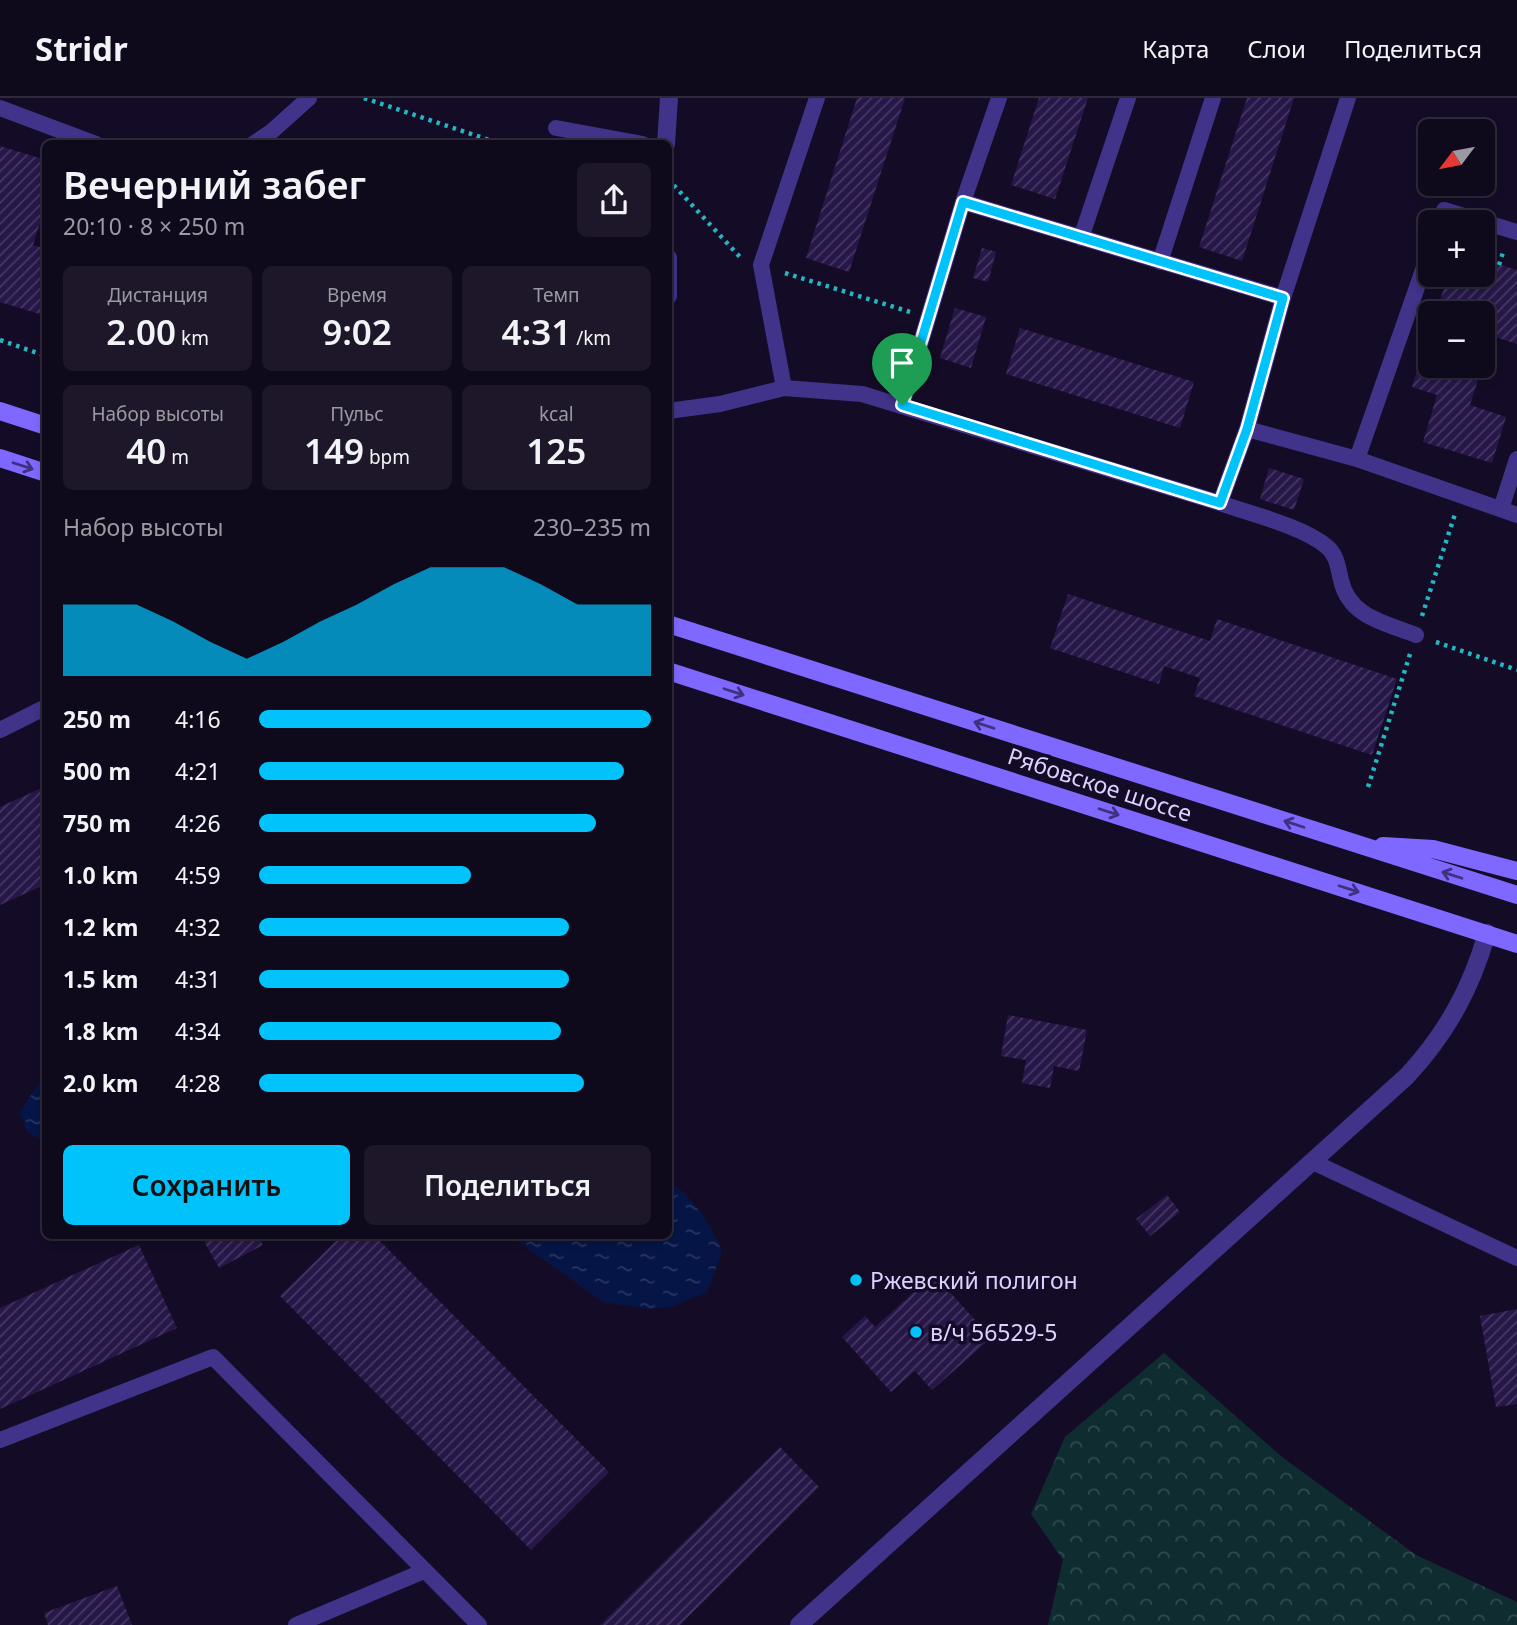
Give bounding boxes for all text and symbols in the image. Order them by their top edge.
text: Stridr [35,26,128,71]
text: Карта [1142,32,1209,65]
text: Слои [1247,32,1306,65]
text: Поделиться [1344,32,1482,65]
north arrow [1418,119,1494,196]
map controls [1418,119,1495,378]
text: Вечерний забег [63,158,366,210]
button: share [577,163,651,237]
text: 20:10 · 8 × 250 m [63,210,245,242]
button: + [1418,210,1495,287]
text: Дистанция [107,282,208,308]
text: Время [327,282,387,308]
text: Темп [533,282,580,308]
button: − [1418,301,1495,378]
text: 2.00 [106,308,176,355]
text: 9:02 [322,308,392,355]
text: 4:31 [501,308,571,355]
text: km [176,325,209,351]
text: /km [571,325,611,351]
pin [872,333,932,405]
icon: arrive [883,344,921,382]
text: Набор высоты [91,401,224,427]
text: Пульс [330,401,384,427]
text: kcal [539,401,574,427]
text: 40 [126,427,166,474]
text: 149 [304,427,364,474]
text: 125 [526,427,586,474]
text: m [166,444,189,470]
text: bpm [364,444,410,470]
one-way arrow [11,460,33,473]
text: Набор высоты [63,511,223,543]
text: 230–235 m [533,511,651,543]
one-way arrow [722,687,744,699]
text: 250 m [63,703,131,735]
text: 4:16 [175,703,221,735]
one-way arrow [973,718,995,730]
street label: Рябовское шоссе [1004,739,1196,829]
text: 500 m [63,755,131,787]
text: 4:21 [175,755,221,787]
text: 750 m [63,807,131,839]
text: 4:26 [175,807,221,839]
one-way arrow [1097,807,1119,819]
one-way arrow [1283,817,1305,830]
text: 1.0 km [63,859,138,891]
text: 4:59 [175,859,221,891]
one-way arrow [1441,867,1463,880]
one-way arrow [1337,884,1359,896]
text: 1.2 km [63,911,138,943]
text: 4:32 [175,911,221,943]
text: 1.5 km [63,963,138,995]
text: 4:31 [175,963,221,995]
text: 1.8 km [63,1015,138,1047]
text: 4:34 [175,1015,221,1047]
text: 2.0 km [63,1067,138,1099]
text: 4:28 [175,1067,221,1099]
button: Сохранить [63,1145,350,1225]
button: Поделиться [364,1145,651,1225]
place label: Ржевский полигон [870,1264,1078,1296]
marker: Ржевский полигон [848,1272,864,1288]
place label: в/ч 56529-5 [930,1316,1057,1348]
marker: в/ч 56529-5 [908,1324,924,1340]

